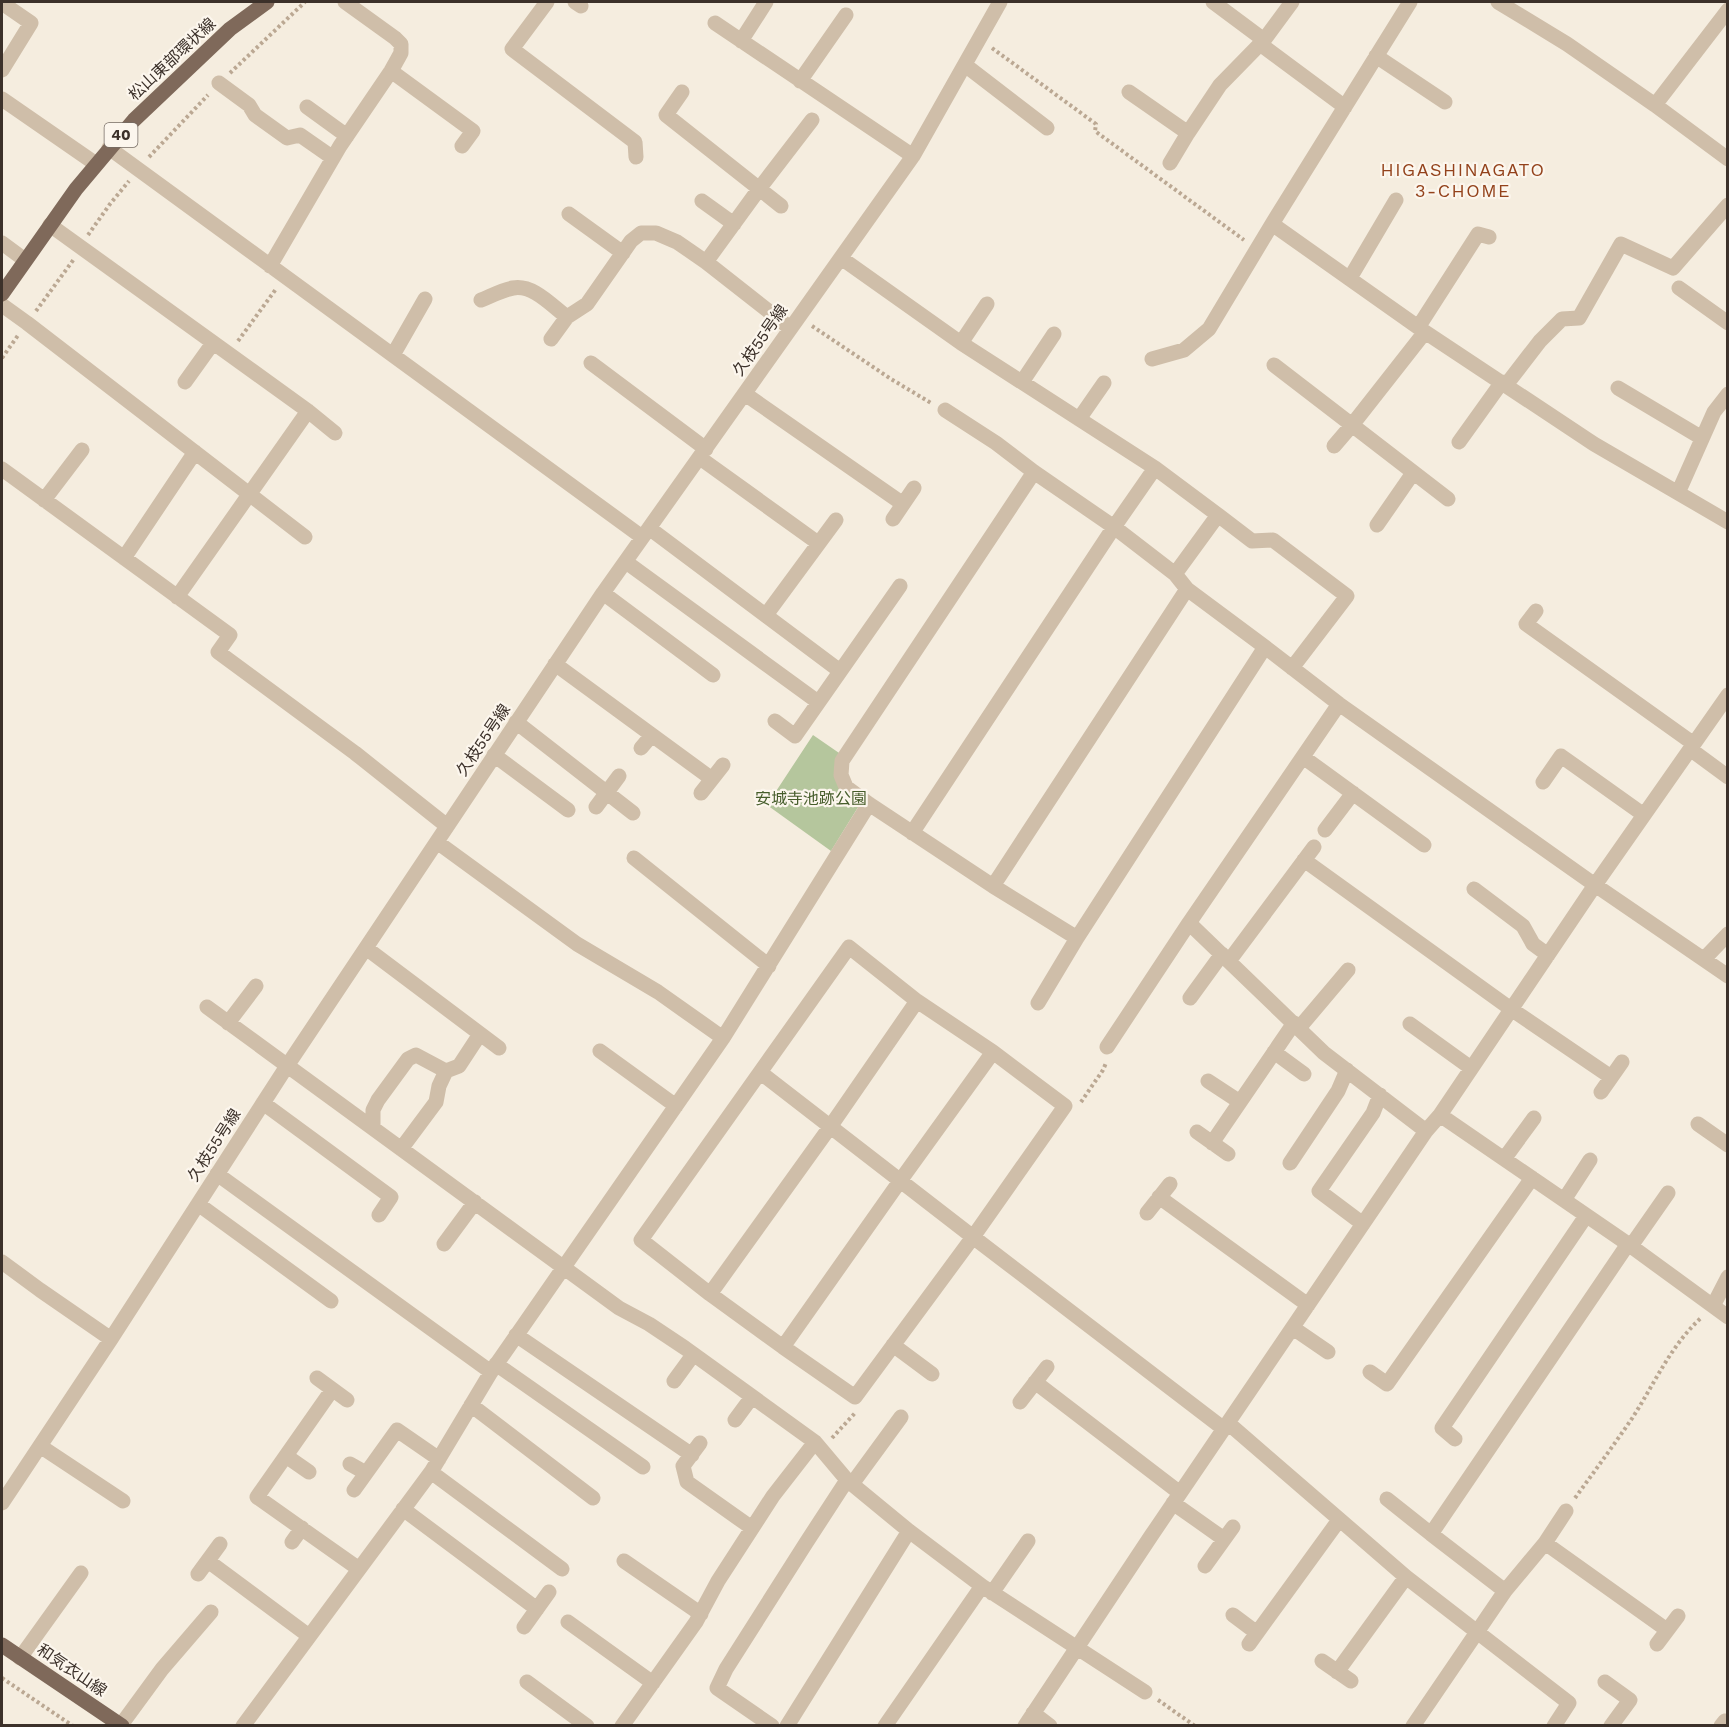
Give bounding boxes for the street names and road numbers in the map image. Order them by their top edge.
street label: 松山東部環状線 [125,14,219,104]
road number: 40 [104,123,138,147]
street label: 久枝55号線 [729,301,791,379]
street label: 久枝55号線 [452,700,514,780]
street label: 久枝55号線 [184,1105,244,1185]
street label: 和気衣山線 [34,1640,110,1700]

